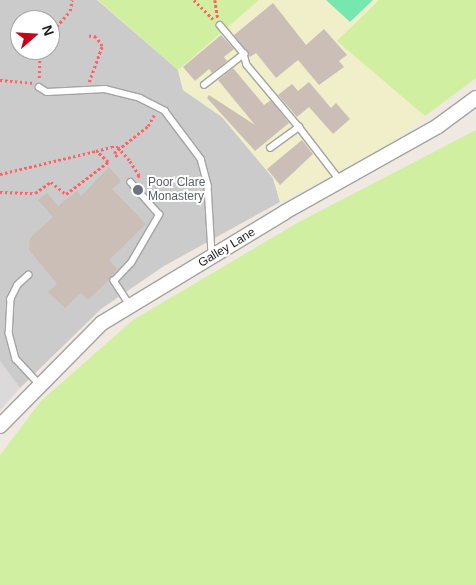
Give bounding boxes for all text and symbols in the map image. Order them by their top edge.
north arrow [10,10,60,60]
text: N [39,23,57,38]
place label: Poor Clare Monastery [148,176,205,204]
marker: Poor Clare Monastery [132,184,144,196]
street label: Galley Lane [196,225,258,271]

